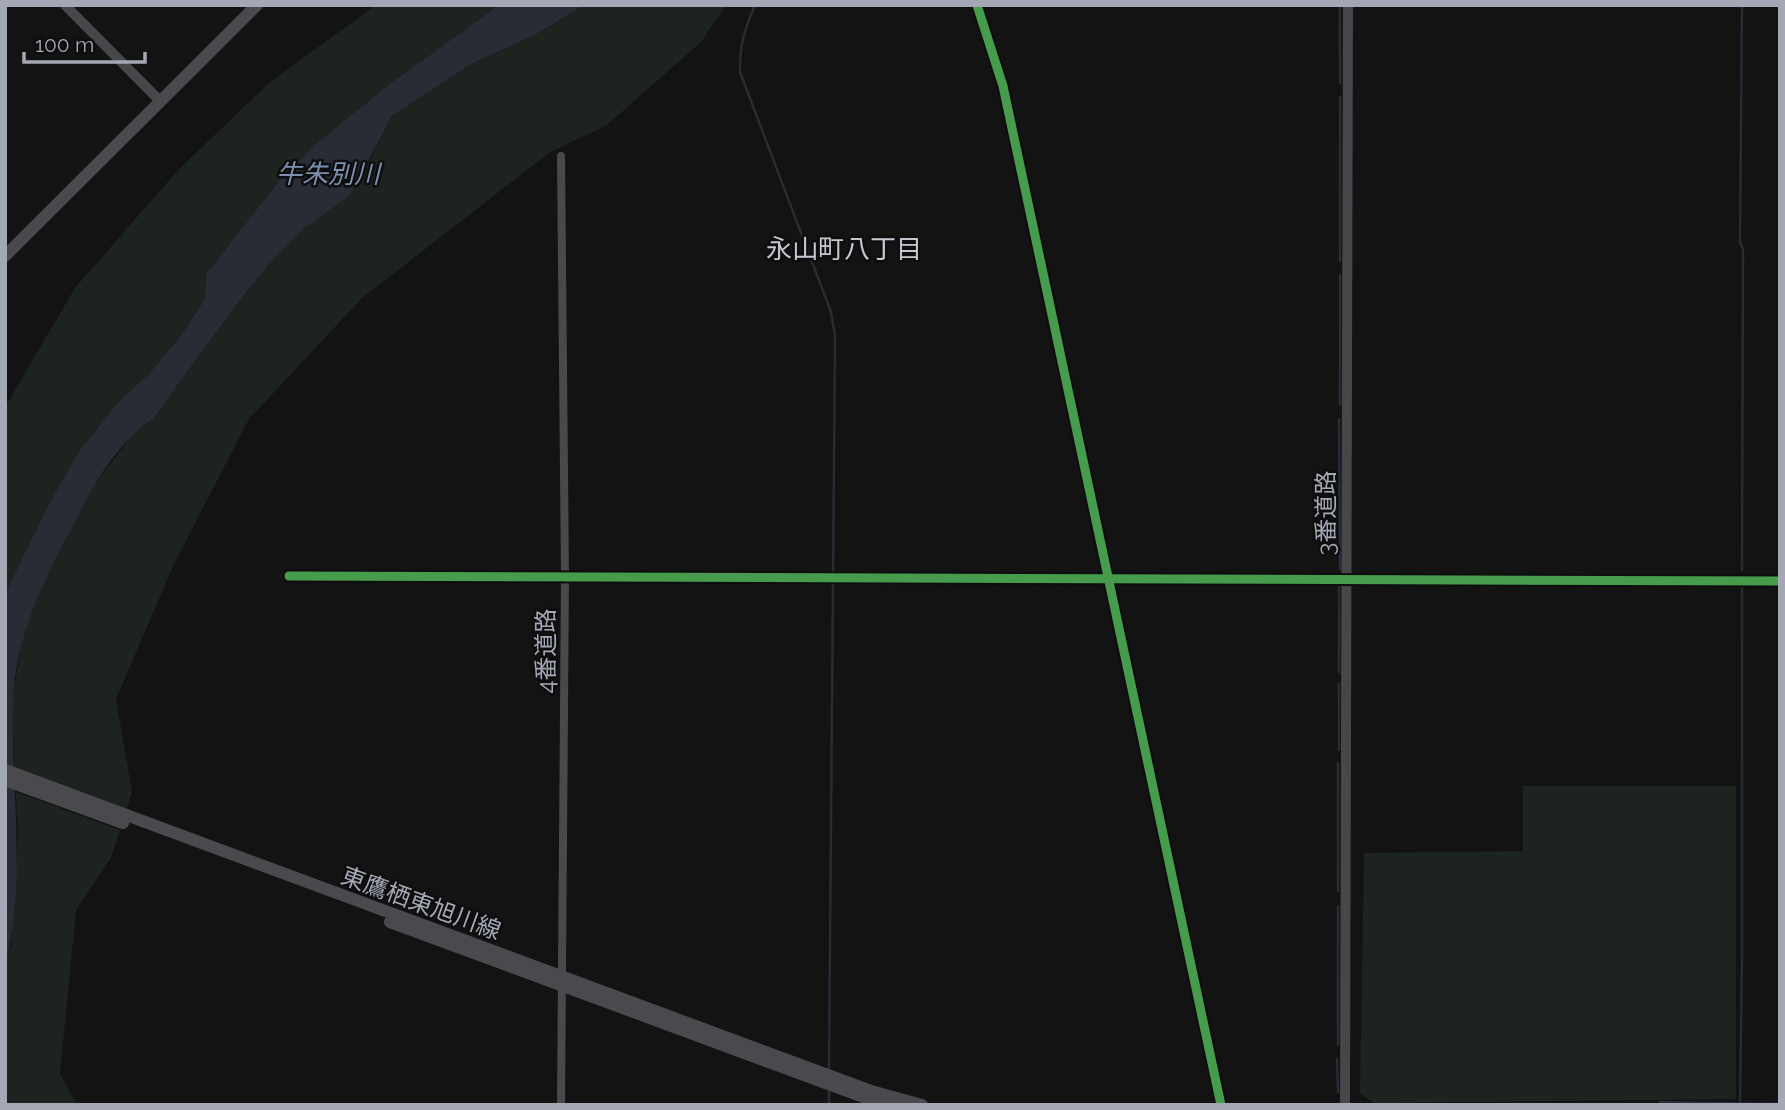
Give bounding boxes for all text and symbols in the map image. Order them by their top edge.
scale bar [24,21,145,65]
text: 100 m [35,32,94,57]
water label: 牛朱別川 [276,159,383,189]
district label: 永山町八丁目 [766,234,922,264]
street label: 3番道路 [1311,471,1340,555]
street label: 4番道路 [531,608,560,694]
street label: 東鷹栖東旭川線 [337,861,505,945]

